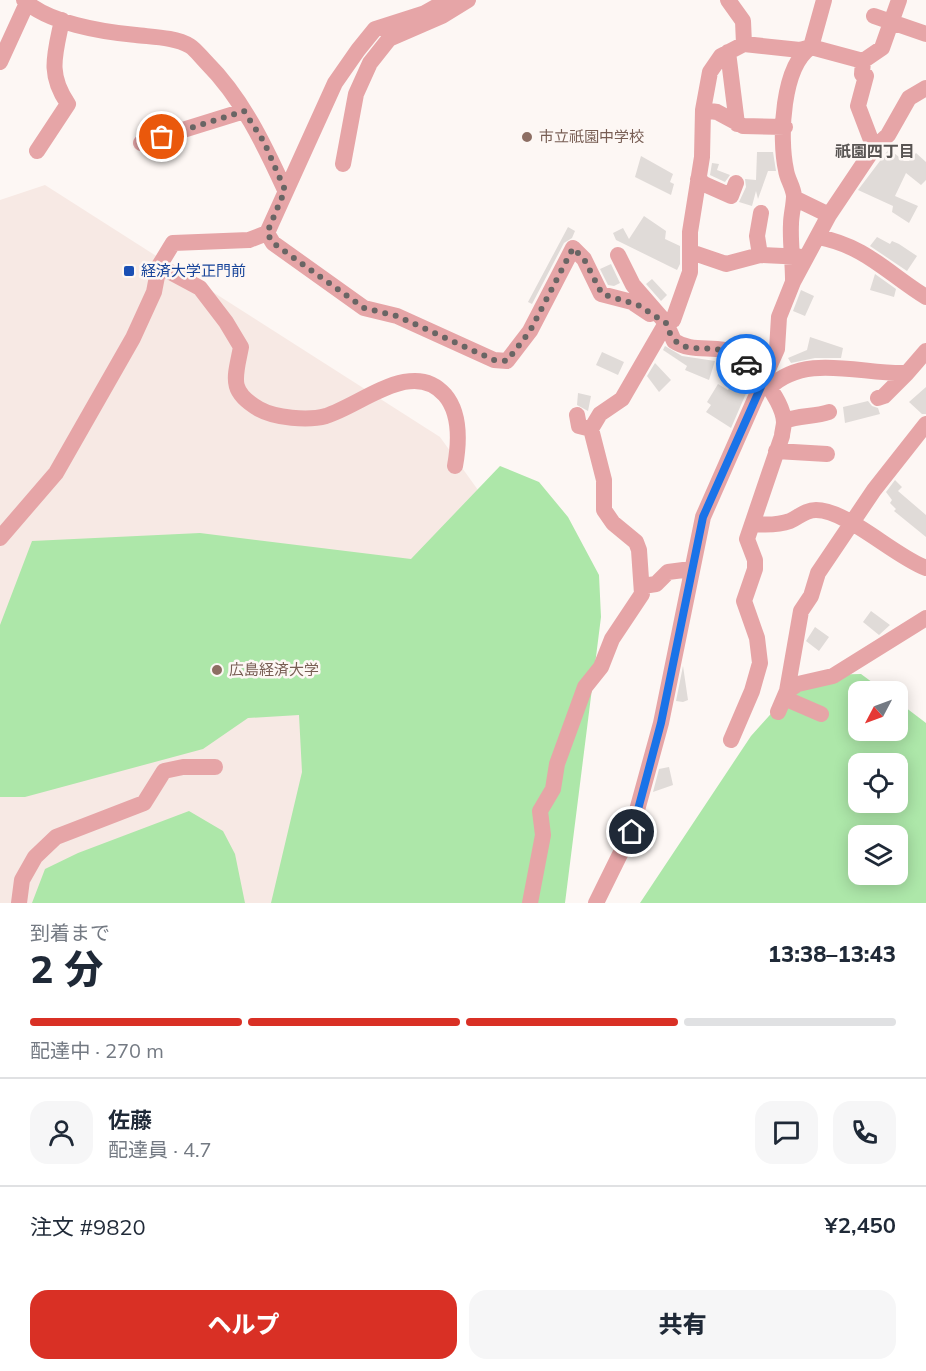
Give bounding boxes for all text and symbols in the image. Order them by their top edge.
pin [136,111,187,162]
icon: bag [145,120,178,153]
place label: 市立祇園中学校 [539,127,644,146]
marker: 市立祇園中学校 [520,130,534,144]
district label: 祇園四丁目 [835,141,915,161]
place label: 経済大学正門前 [141,261,246,280]
marker: 経済大学正門前 [122,264,136,278]
courier [716,334,776,394]
icon: car [730,348,763,381]
place label: 広島経済大学 [229,660,319,679]
marker: 広島経済大学 [210,663,224,677]
north arrow [848,681,908,741]
map controls [848,681,908,885]
button: locate [848,753,908,813]
pin [606,806,657,857]
icon: home [615,815,648,848]
button: layers [848,825,908,885]
text: 到着まで [30,920,110,945]
text: 13:38–13:43 [768,940,896,968]
text: 2 分 [30,944,103,993]
text: 配達中 · 270 m [30,1038,164,1063]
button: person [30,1101,93,1164]
button: chat [755,1101,818,1164]
button: phone [833,1101,896,1164]
text: 佐藤 [108,1106,152,1134]
text: 配達員 · 4.7 [108,1137,212,1162]
text: ¥2,450 [825,1211,896,1239]
text: 注文 #9820 [30,1213,146,1241]
button: ヘルプ [30,1290,457,1359]
button: 共有 [469,1290,896,1359]

